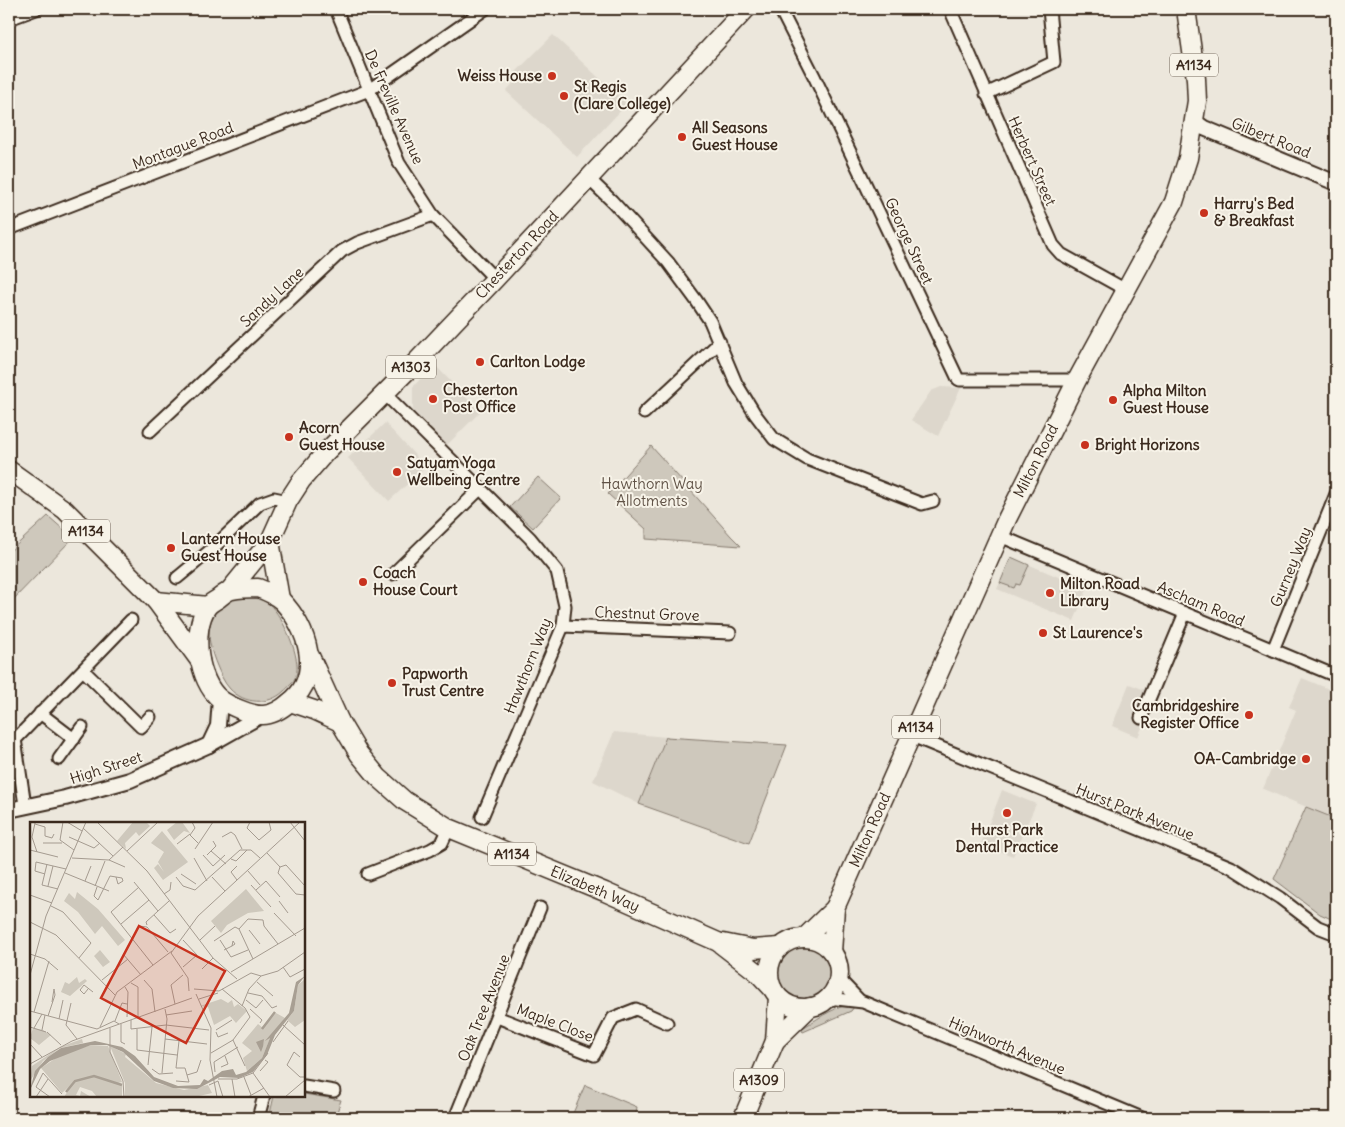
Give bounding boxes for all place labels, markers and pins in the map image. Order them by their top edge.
place label: Weiss House [457,66,542,85]
marker: Weiss House [546,70,558,82]
place label: St Regis (Clare College) [574,77,671,114]
marker: St Regis (Clare College) [558,90,570,102]
place label: All Seasons Guest House [692,118,778,154]
marker: All Seasons Guest House [676,131,688,143]
place label: Harry's Bed & Breakfast [1214,194,1295,230]
marker: Harry's Bed & Breakfast [1198,207,1210,219]
place label: Carlton Lodge [490,352,585,372]
marker: Carlton Lodge [474,356,486,368]
place label: Chesterton Post Office [443,380,518,416]
place label: Alpha Milton Guest House [1123,381,1209,417]
marker: Chesterton Post Office [427,393,439,405]
marker: Alpha Milton Guest House [1107,394,1119,406]
place label: Acorn Guest House [299,418,385,454]
marker: Acorn Guest House [283,431,295,443]
place label: Bright Horizons [1095,435,1200,455]
marker: Bright Horizons [1079,439,1091,451]
place label: Satyam Yoga Wellbeing Centre [407,453,520,490]
marker: Satyam Yoga Wellbeing Centre [391,466,403,478]
place label: Lantern House Guest House [181,529,280,565]
marker: Lantern House Guest House [165,542,177,554]
place label: Coach House Court [373,563,458,599]
place label: Milton Road Library [1060,574,1140,611]
marker: Coach House Court [357,576,369,588]
marker: Milton Road Library [1044,587,1056,599]
place label: St Laurence's [1053,623,1143,642]
marker: St Laurence's [1037,627,1049,639]
place label: Papworth Trust Centre [402,664,484,700]
marker: Papworth Trust Centre [386,677,398,689]
place label: Cambridgeshire Register Office [1132,696,1239,733]
marker: Cambridgeshire Register Office [1243,709,1255,721]
place label: OA-Cambridge [1194,749,1296,769]
marker: OA-Cambridge [1300,753,1312,765]
marker: Hurst Park Dental Practice [1001,807,1013,819]
place label: Hurst Park Dental Practice [956,820,1058,856]

